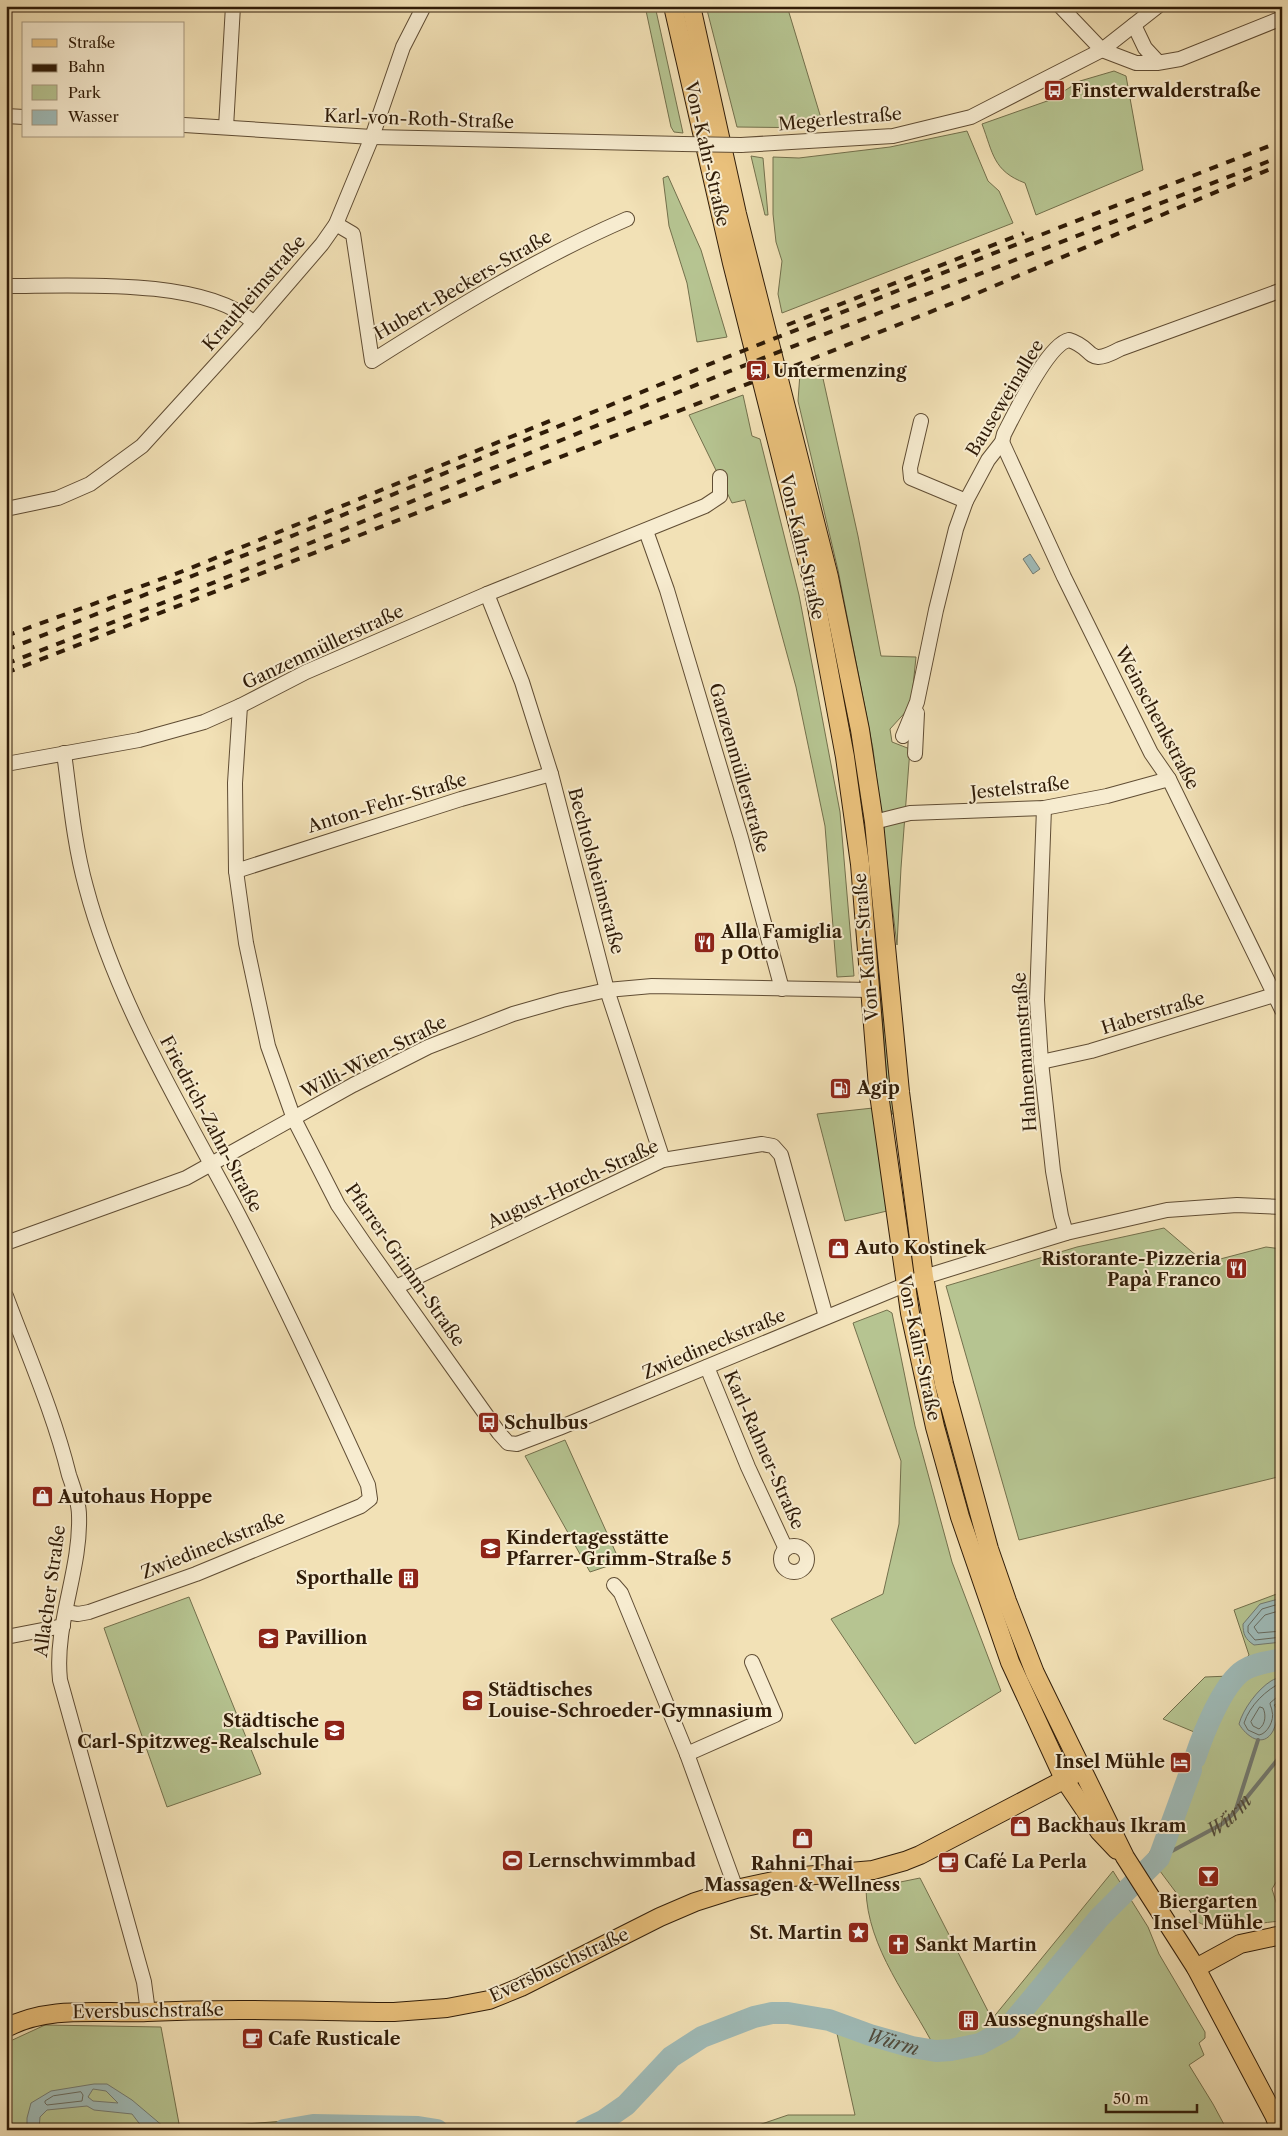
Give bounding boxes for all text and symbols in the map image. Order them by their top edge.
legend [22,22,185,138]
text: Straße [68,33,115,52]
text: Bahn [68,57,106,76]
street label: Von-Kahr-Straße [679,78,734,229]
bus stop icon: Finsterwalderstraße [1043,79,1067,103]
place label: Finsterwalderstraße [1071,80,1261,102]
text: Park [68,83,102,102]
street label: Megerlestraße [777,103,903,135]
street label: Karl-von-Roth-Straße [323,105,515,133]
text: Wasser [67,107,119,126]
street label: Hubert-Beckers-Straße [370,225,556,345]
street label: Krautheimstraße [198,231,310,355]
street label: Bauseweinallee [961,336,1049,460]
station icon: Untermenzing [745,359,769,383]
place label: Untermenzing [773,360,907,382]
street label: Von-Kahr-Straße [774,471,829,622]
street label: Ganzenmüllerstraße [239,600,407,694]
street label: Weinschenkstraße [1109,642,1204,793]
street label: Ganzenmüllerstraße [704,681,774,855]
street label: Anton-Fehr-Straße [304,768,469,838]
street label: Jestelstraße [966,772,1071,804]
street label: Bechtolsheimstraße [563,785,629,957]
street label: Von-Kahr-Straße [849,872,884,1023]
place label: Alla Famiglia p Otto [720,921,843,964]
restaurant icon: Alla Famiglia p Otto [693,930,717,954]
street label: Hahnemannstraße [1008,971,1042,1133]
street label: Haberstraße [1099,987,1207,1039]
street label: Willi-Wien-Straße [297,1011,450,1104]
street label: Friedrich-Zahn-Straße [155,1032,267,1216]
fuel station icon: Agip [829,1076,853,1100]
place label: Agip [856,1077,900,1099]
street label: August-Horch-Straße [483,1135,662,1234]
street label: Pfarrer-Grimm-Straße [340,1179,470,1351]
shop icon: Auto Kostinek [827,1236,851,1260]
place label: Auto Kostinek [854,1237,987,1259]
place label: Ristorante-Pizzeria Papà Franco [1041,1248,1222,1291]
restaurant icon: Ristorante-Pizzeria Papà Franco [1225,1257,1249,1281]
street label: Von-Kahr-Straße [893,1272,945,1423]
street label: Zwiedineckstraße [639,1304,789,1384]
street label: Karl-Rahner-Straße [719,1367,809,1533]
bus stop icon: Schulbus [476,1411,500,1435]
place label: Schulbus [504,1412,588,1434]
shop icon: Autohaus Hoppe [30,1485,54,1509]
place label: Autohaus Hoppe [57,1486,212,1508]
street label: Zwiedineckstraße [138,1506,288,1584]
street label: Allacher Straße [30,1524,70,1659]
place label: Kindertagesstätte Pfarrer-Grimm-Straße 5 [506,1527,732,1570]
school or university icon: Kindertagesstätte Pfarrer-Grimm-Straße 5 [478,1536,502,1560]
building icon: Sporthalle [397,1566,421,1590]
place label: Sporthalle [296,1567,393,1589]
school or university icon: Pavillion [257,1626,281,1650]
place label: Pavillion [285,1627,368,1649]
place label: Städtisches Louise-Schroeder-Gymnasium [488,1679,773,1722]
school or university icon: Städtisches Louise-Schroeder-Gymnasium [460,1688,484,1712]
place label: Städtische Carl-Spitzweg-Realschule [77,1710,319,1753]
school or university icon: Städtische Carl-Spitzweg-Realschule [323,1719,347,1743]
hotel icon: Insel Mühle [1169,1750,1193,1774]
place label: Insel Mühle [1055,1751,1165,1773]
water label: Würm [1202,1789,1256,1842]
shop icon: Backhaus Ikram [1009,1814,1033,1838]
place label: Backhaus Ikram [1037,1815,1187,1837]
shop icon: Rahni Thai Massagen & Wellness [790,1827,814,1851]
sports icon: Lernschwimmbad [500,1849,524,1873]
place label: Lernschwimmbad [528,1850,696,1872]
cafe icon: Café La Perla [936,1850,960,1874]
place label: Café La Perla [964,1851,1087,1873]
place label: Rahni Thai Massagen & Wellness [704,1853,900,1896]
bar icon: Biergarten Insel Mühle [1196,1865,1220,1889]
place label: Biergarten Insel Mühle [1153,1891,1263,1934]
place icon: St. Martin [846,1921,870,1945]
place label: St. Martin [750,1922,843,1944]
street label: Eversbuschstraße [486,1923,632,2007]
church icon: Sankt Martin [887,1933,911,1957]
place label: Sankt Martin [915,1934,1037,1956]
street label: Eversbuschstraße [72,1999,224,2023]
building icon: Aussegnungshalle [956,2008,980,2032]
place label: Aussegnungshalle [983,2009,1149,2031]
water label: Würm [864,2023,922,2060]
cafe icon: Cafe Rusticale [240,2027,264,2051]
place label: Cafe Rusticale [268,2028,401,2050]
scale bar [1106,2081,1197,2113]
text: 50 m [1113,2089,1149,2108]

